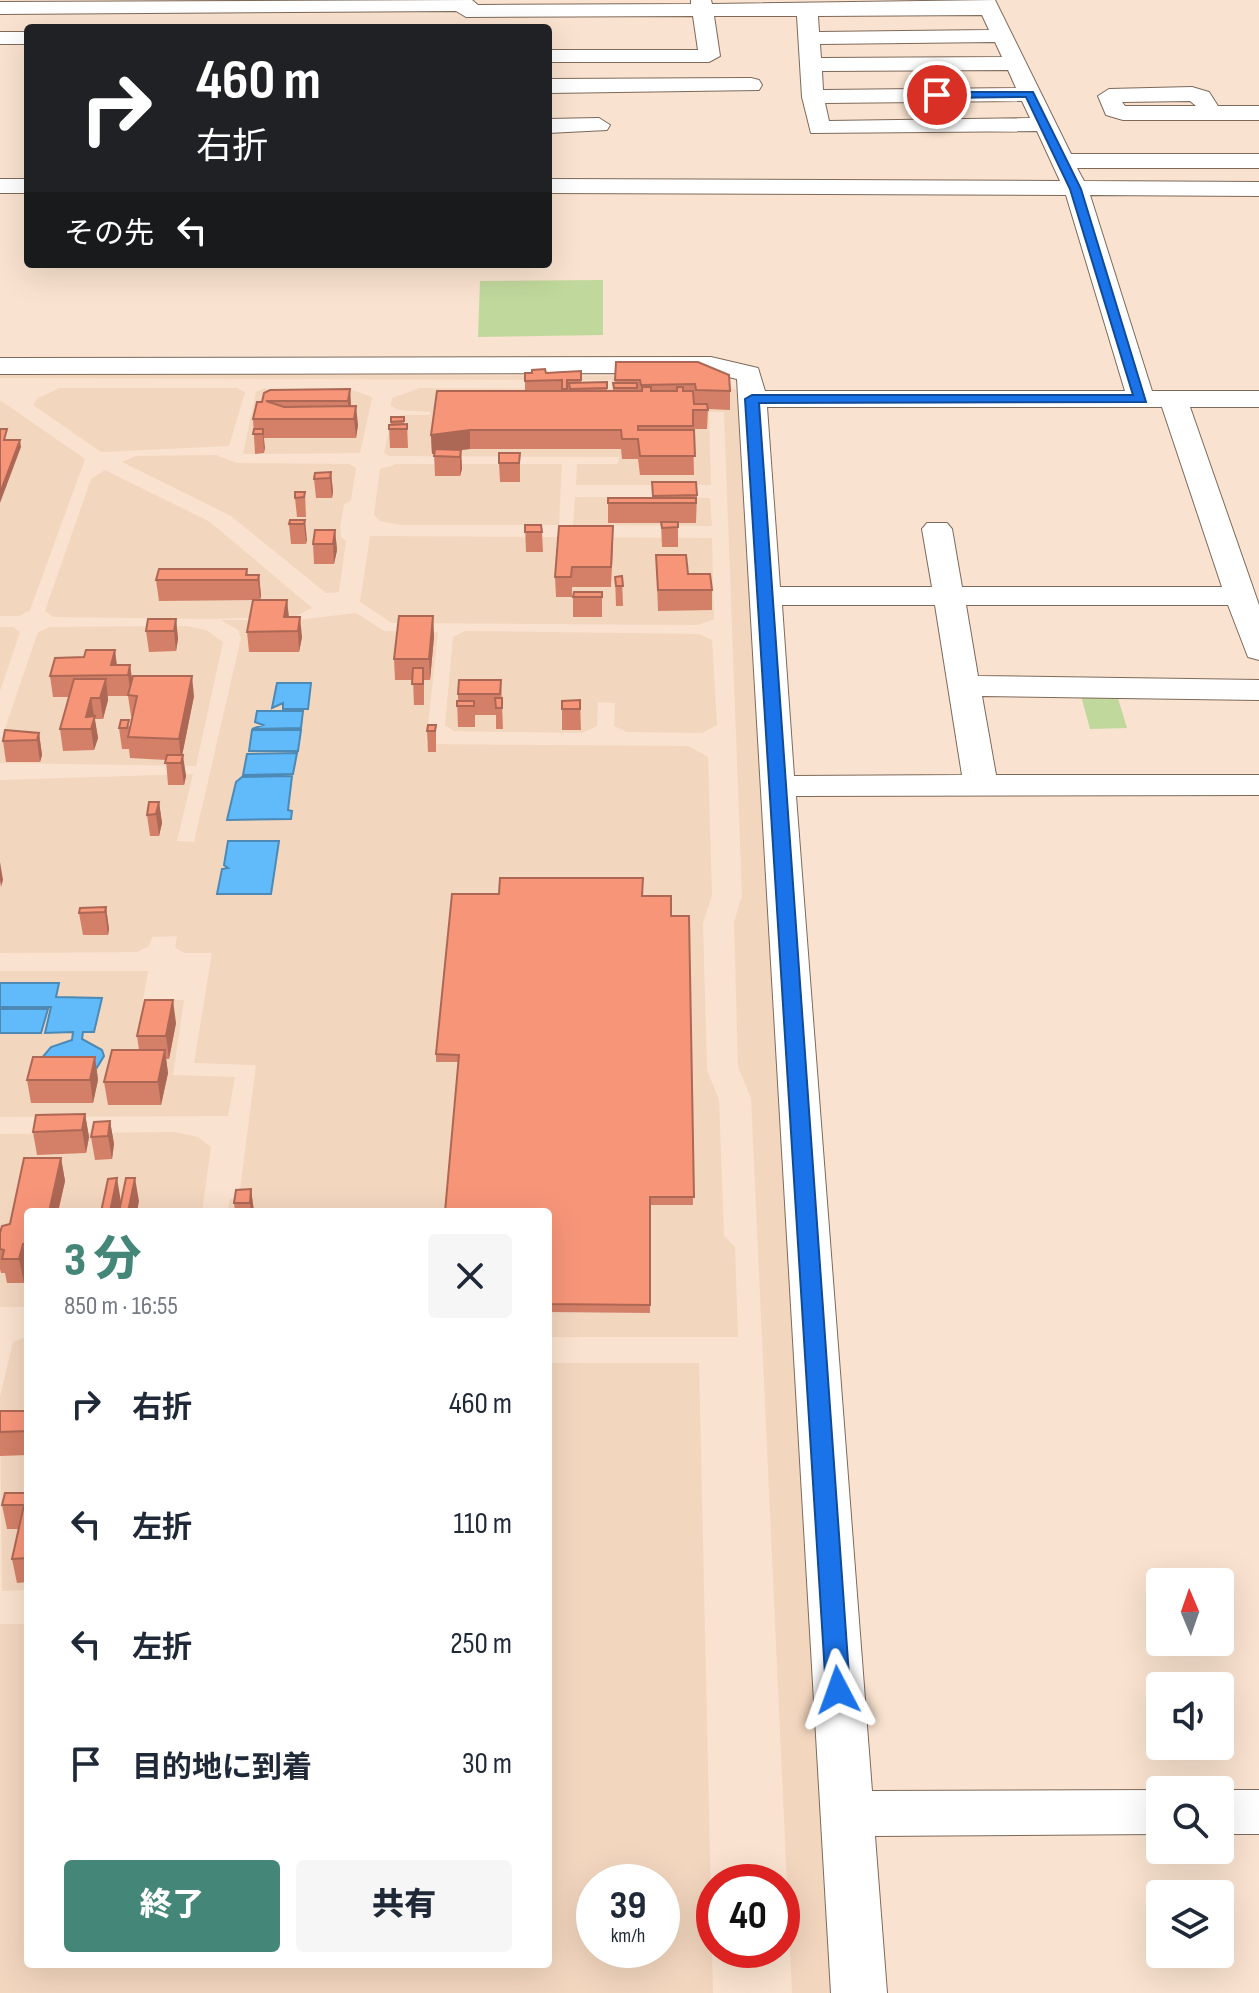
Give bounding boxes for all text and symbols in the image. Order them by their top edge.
text: 460 m [196,48,321,115]
icon: right [64,56,168,160]
pin [903,61,971,129]
icon: arrive [915,73,959,117]
text: 右折 [196,126,268,169]
icon: left [170,208,214,252]
text: その先 [64,216,154,252]
text: 3 分 [64,1232,142,1289]
button: close [428,1234,512,1318]
text: 850 m · 16:55 [64,1291,178,1322]
icon: right [64,1382,108,1426]
text: 460 m [449,1386,512,1422]
text: 右折 [132,1390,192,1426]
icon: left [64,1502,108,1546]
text: 110 m [454,1506,512,1542]
text: 左折 [132,1510,192,1546]
north arrow [1146,1568,1234,1656]
map controls [1146,1568,1234,1968]
icon: left [64,1622,108,1666]
text: 250 m [450,1626,512,1662]
text: 左折 [132,1630,192,1666]
position arrow [796,1648,880,1732]
button: sound [1146,1672,1234,1760]
icon: arrive [64,1742,108,1786]
text: 30 m [462,1746,512,1782]
text: 目的地に到着 [132,1750,312,1786]
button: search [1146,1776,1234,1864]
button: 終了 [64,1860,280,1952]
button: 共有 [296,1860,512,1952]
speed limit sign: 40 [696,1864,800,1968]
button: layers [1146,1880,1234,1968]
text: 39 [610,1882,646,1930]
text: km/h [611,1924,645,1948]

